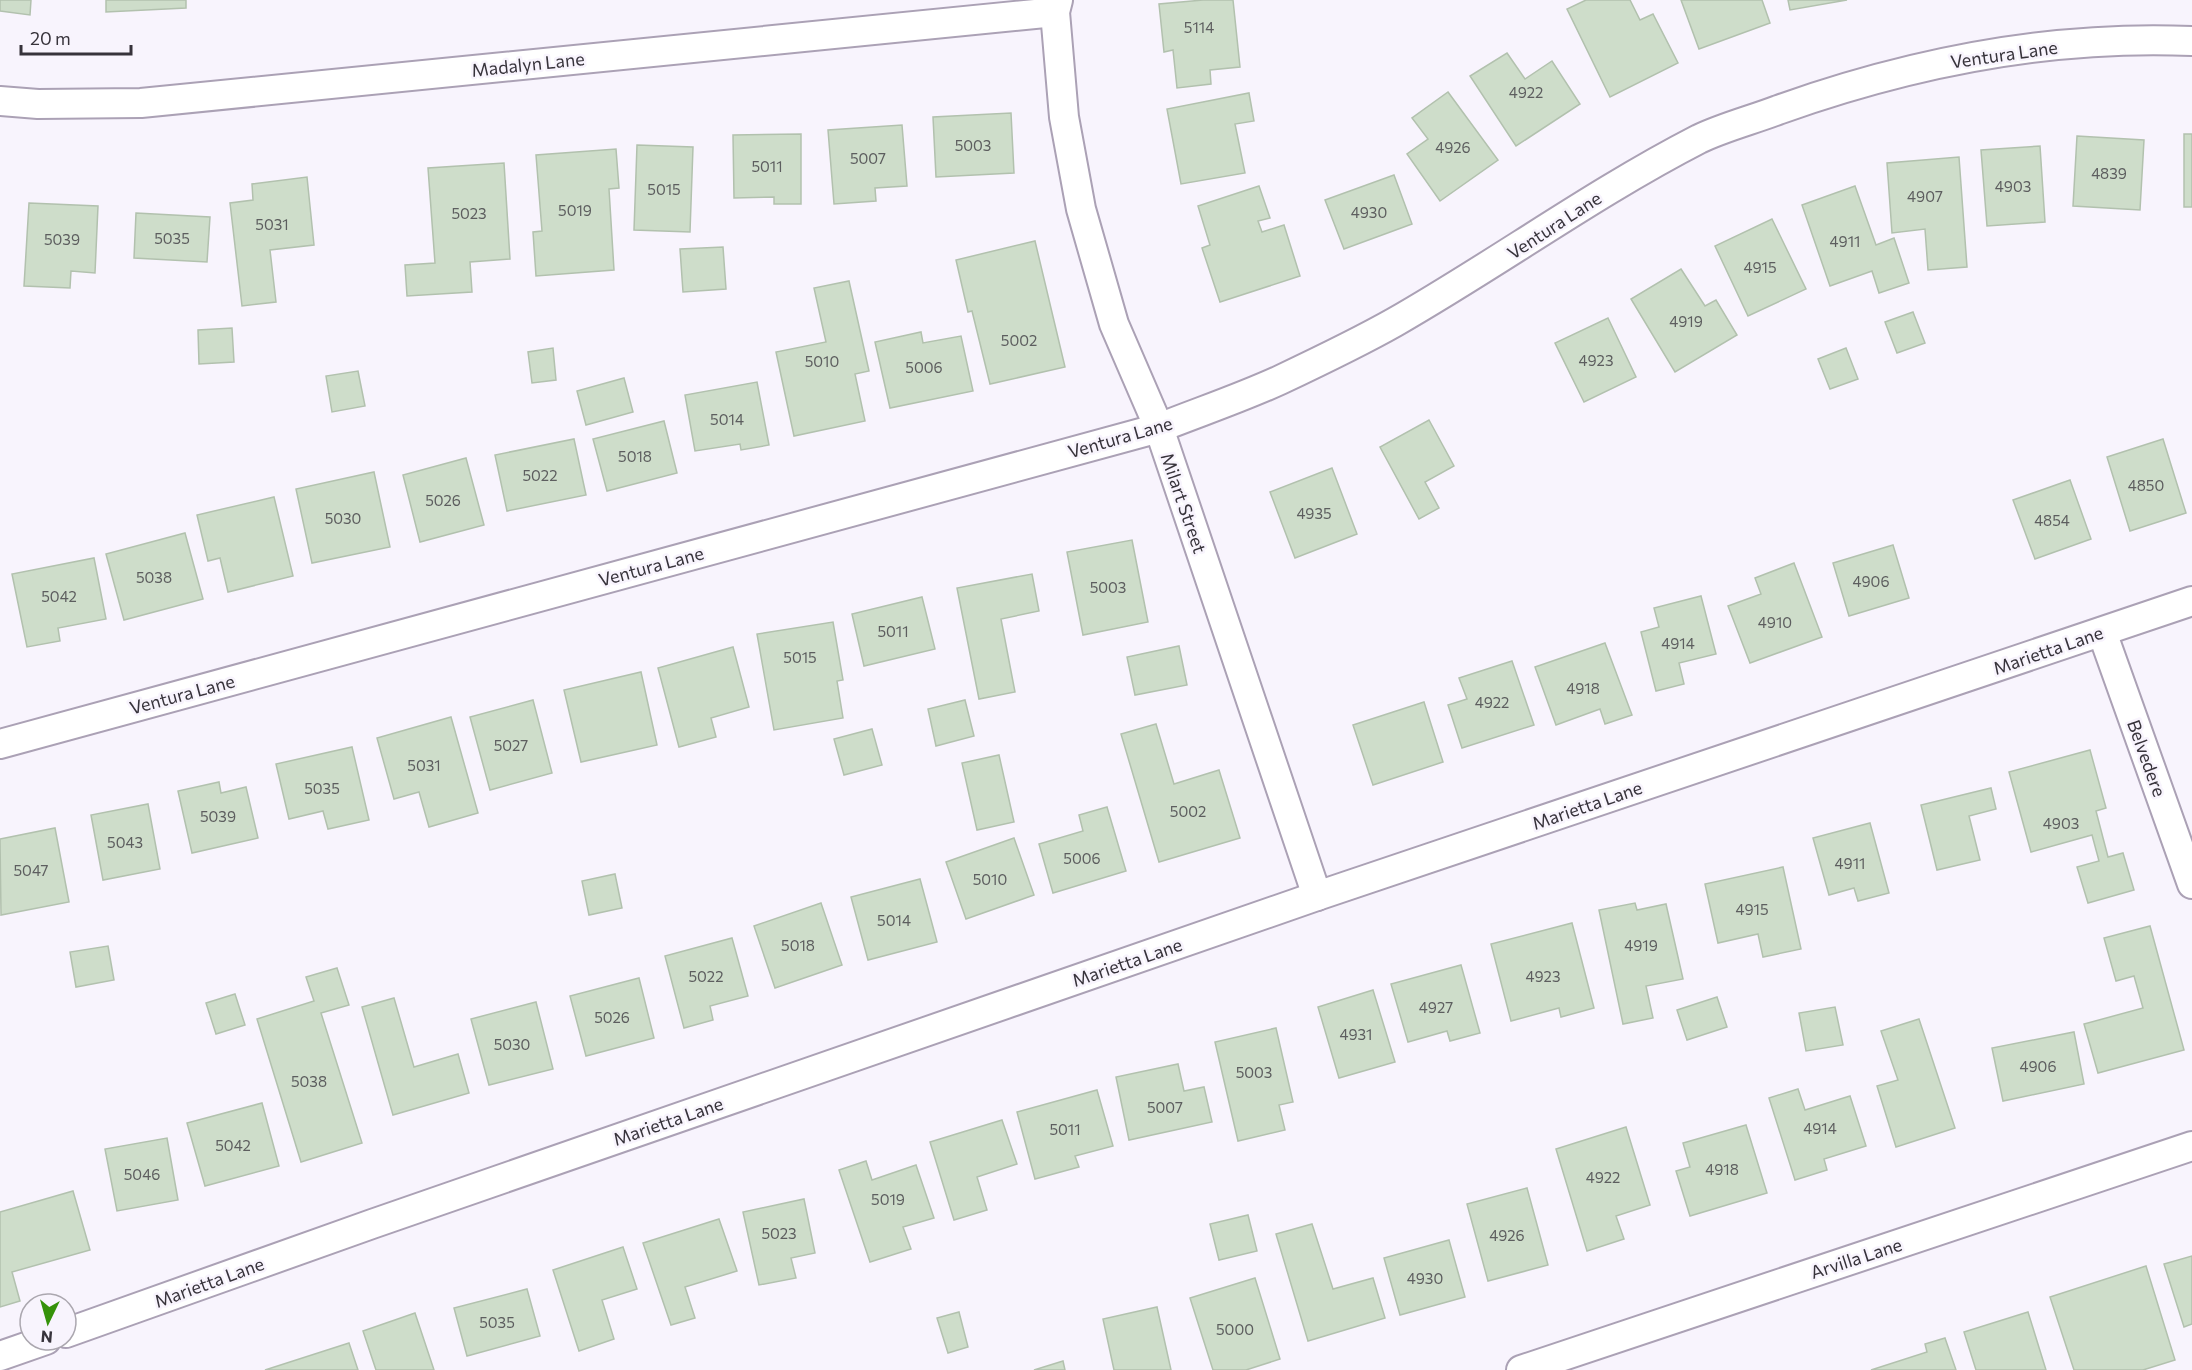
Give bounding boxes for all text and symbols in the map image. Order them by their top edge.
scale bar [21,18,130,56]
house number: 5114 [1184,18,1214,36]
text: 20 m [30,27,71,49]
street label: Ventura Lane [1949,36,2059,72]
street label: Madalyn Lane [470,47,586,81]
house number: 4922 [1509,83,1543,101]
house number: 5003 [955,136,991,154]
house number: 4926 [1435,138,1471,156]
house number: 5007 [850,149,886,167]
house number: 5011 [751,157,783,175]
house number: 4839 [2091,164,2127,182]
house number: 4903 [1995,177,2031,195]
house number: 5015 [647,180,681,198]
street label: Ventura Lane [1503,186,1605,264]
house number: 4907 [1907,187,1943,205]
house number: 5019 [558,201,592,219]
house number: 4930 [1351,203,1387,221]
house number: 5023 [451,204,487,222]
house number: 5031 [255,215,289,233]
house number: 5035 [154,229,190,247]
house number: 5039 [44,230,80,248]
house number: 4911 [1830,232,1860,250]
house number: 4915 [1743,258,1777,276]
house number: 4919 [1669,312,1703,330]
house number: 5002 [1001,331,1037,349]
house number: 4923 [1579,351,1613,369]
house number: 5010 [805,352,839,370]
house number: 5006 [905,358,943,376]
house number: 5014 [710,410,744,428]
street label: Ventura Lane [1065,412,1175,462]
house number: 5018 [618,447,652,465]
street label: Milart Street [1157,450,1211,556]
house number: 5022 [523,466,558,484]
house number: 4850 [2128,476,2164,494]
house number: 5026 [425,491,461,509]
house number: 4935 [1296,504,1332,522]
house number: 5030 [325,509,361,527]
house number: 4854 [2034,511,2070,529]
street label: Ventura Lane [596,541,706,591]
house number: 5038 [136,568,172,586]
house number: 4906 [1853,572,1890,590]
house number: 5003 [1090,578,1126,596]
house number: 5042 [41,587,77,605]
house number: 4910 [1758,613,1792,631]
street label: Marietta Lane [1990,621,2106,679]
house number: 5011 [877,622,909,640]
house number: 4914 [1661,634,1695,652]
house number: 5015 [783,648,817,666]
street label: Ventura Lane [127,669,237,719]
house number: 4918 [1566,679,1600,697]
house number: 4922 [1475,693,1509,711]
street label: Belvedere [2123,716,2171,800]
house number: 5027 [494,736,528,754]
house number: 5031 [407,756,441,774]
street label: Marietta Lane [1529,776,1645,834]
house number: 5035 [304,779,340,797]
house number: 5002 [1170,802,1206,820]
house number: 5039 [200,807,236,825]
house number: 4903 [2043,814,2079,832]
house number: 5043 [107,833,143,851]
house number: 5006 [1063,849,1101,867]
house number: 4911 [1835,854,1865,872]
house number: 5047 [13,861,49,879]
house number: 5010 [973,870,1007,888]
house number: 4915 [1735,900,1769,918]
house number: 5014 [877,911,911,929]
street label: Marietta Lane [1069,933,1185,991]
house number: 5018 [781,936,815,954]
house number: 4919 [1624,936,1658,954]
house number: 5022 [689,967,724,985]
house number: 4923 [1526,967,1560,985]
house number: 4927 [1419,998,1453,1016]
house number: 5026 [594,1008,630,1026]
house number: 4931 [1339,1025,1373,1043]
house number: 5030 [494,1035,530,1053]
house number: 4906 [2020,1057,2057,1075]
house number: 5003 [1236,1063,1272,1081]
house number: 5038 [291,1072,327,1090]
street label: Marietta Lane [610,1092,726,1150]
house number: 5007 [1147,1098,1183,1116]
house number: 4914 [1803,1119,1837,1137]
house number: 5011 [1049,1120,1081,1138]
house number: 5042 [215,1136,251,1154]
house number: 4918 [1705,1160,1739,1178]
house number: 5046 [124,1165,160,1183]
house number: 4922 [1586,1168,1620,1186]
house number: 5019 [871,1190,905,1208]
house number: 5023 [761,1224,797,1242]
house number: 4926 [1489,1226,1525,1244]
street label: Arvilla Lane [1807,1233,1905,1283]
street label: Marietta Lane [151,1252,267,1312]
house number: 4930 [1407,1269,1443,1287]
north arrow [18,1292,78,1352]
house number: 5035 [479,1313,515,1331]
house number: 5000 [1216,1320,1254,1338]
text: N [40,1327,53,1347]

